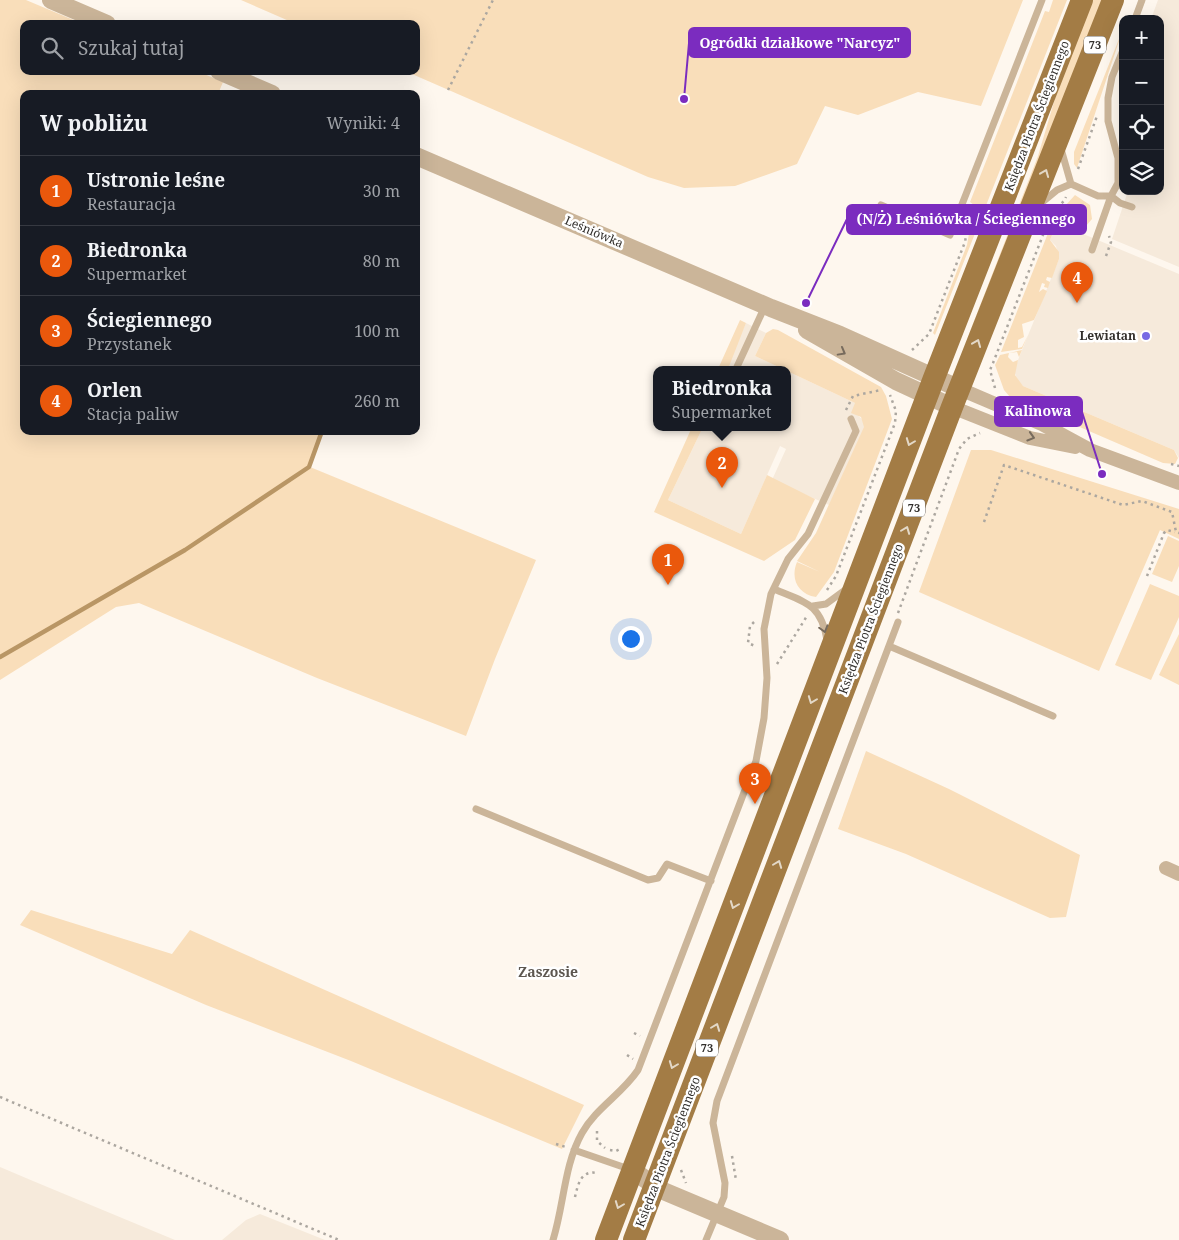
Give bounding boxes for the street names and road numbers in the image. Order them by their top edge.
road number: 73 [1084,36,1106,54]
street label: Księdza Piotra Ściegiennego [1000,38,1073,193]
street label: Leśniówka [562,212,626,252]
road number: 73 [903,499,925,516]
street label: Księdza Piotra Ściegiennego [834,541,907,696]
road number: 73 [696,1040,718,1056]
street label: Księdza Piotra Ściegiennego [631,1074,704,1229]

